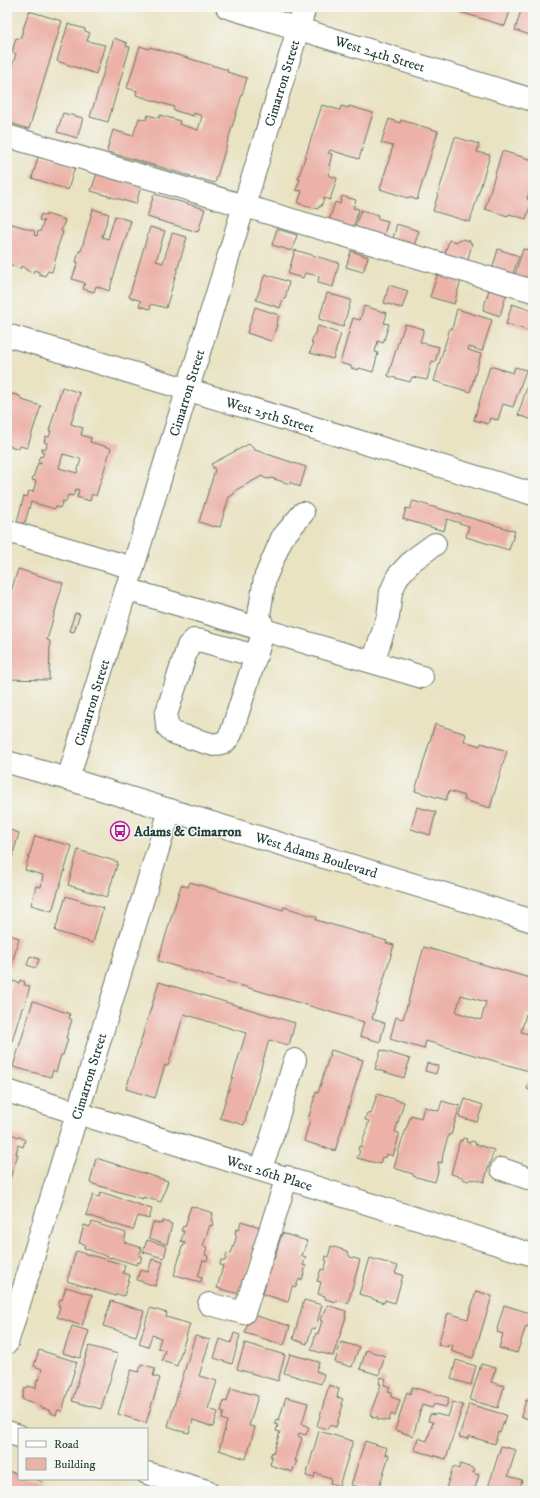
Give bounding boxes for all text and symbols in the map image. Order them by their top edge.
street label: West 24th Street [332,32,427,77]
street label: Cimarron Street [261,37,305,129]
street label: Cimarron Street [166,347,209,439]
street label: West 25th Street [222,393,317,438]
street label: Cimarron Street [71,657,114,749]
bus stop icon: Adams & Cimarron [109,820,131,842]
place label: Adams & Cimarron [133,823,242,841]
street label: West Adams Boulevard [252,828,379,883]
street label: Cimarron Street [68,1030,111,1122]
street label: West 26th Place [223,1152,315,1196]
legend [18,1428,148,1480]
text: Road [54,1437,79,1452]
text: Building [54,1457,95,1472]

